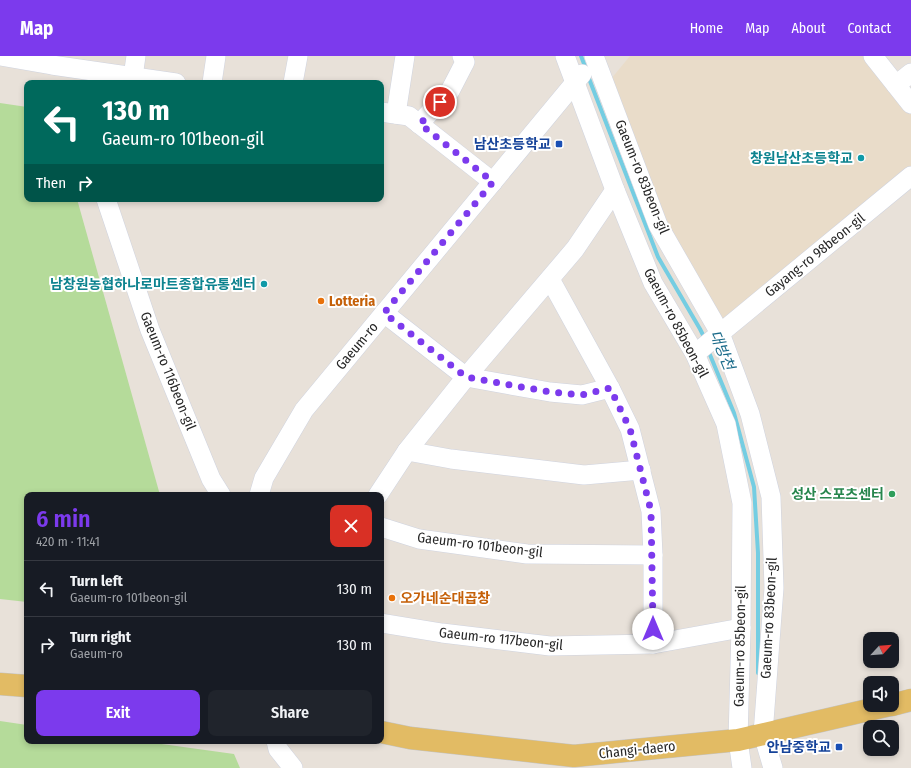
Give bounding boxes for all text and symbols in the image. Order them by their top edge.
text: Map [20,17,53,40]
text: Home [690,20,723,37]
text: Map [745,20,769,37]
text: About [791,20,826,37]
text: Contact [848,20,891,37]
pin [423,85,457,119]
icon: arrive [429,91,451,113]
text: 130 m [102,94,170,127]
icon: left [36,96,88,148]
street label: Gaeum-ro 83beon-gil [611,117,673,237]
text: Gaeum-ro 101beon-gil [102,128,264,150]
place label: 남산초등학교 [474,136,551,153]
marker: 남산초등학교 [554,139,564,149]
place label: 창원남산초등학교 [750,150,853,167]
marker: 창원남산초등학교 [856,153,866,163]
icon: right [74,172,96,194]
text: Then [36,174,66,192]
street label: Gayang-ro 98beon-gil [762,209,869,300]
street label: Gaeum-ro 85beon-gil [640,265,712,381]
place label: 남창원농협하나로마트종합유통센터 [50,276,256,293]
marker: 남창원농협하나로마트종합유통센터 [259,279,269,289]
place label: Lotteria [329,293,375,310]
marker: Lotteria [316,296,326,306]
street label: Gaeum-ro 116beon-gil [137,309,200,433]
street label: Gaeum-ro [332,319,382,373]
water label: 대방천 [706,327,739,375]
place label: 성산 스포츠센터 [791,486,884,503]
marker: 성산 스포츠센터 [887,489,897,499]
text: 6 min [36,505,91,533]
button: close [330,505,372,547]
street label: Gaeum-ro 101beon-gil [416,529,544,561]
text: 420 m · 11:41 [36,534,100,549]
street label: Gaeum-ro 83beon-gil [757,557,781,679]
text: Turn left [70,572,123,590]
icon: left [36,578,58,600]
text: 130 m [337,580,372,598]
street label: Gaeum-ro 85beon-gil [730,585,750,707]
text: Gaeum-ro 101beon-gil [70,590,187,605]
place label: 오가네순대곱창 [400,590,490,607]
marker: 오가네순대곱창 [387,593,397,603]
position arrow [632,608,674,650]
street label: Gaeum-ro 117beon-gil [438,624,564,654]
text: Turn right [70,628,131,646]
north arrow [863,632,899,668]
map controls [863,632,899,756]
icon: right [36,634,58,656]
text: 130 m [337,636,372,654]
text: Gaeum-ro [70,646,123,661]
button: sound [863,676,899,712]
button: Exit [36,690,200,736]
button: Share [208,690,372,736]
button: search [863,720,899,756]
street label: Changi-daero [598,738,676,762]
place label: 안남중학교 [767,739,831,756]
marker: 안남중학교 [834,742,844,752]

